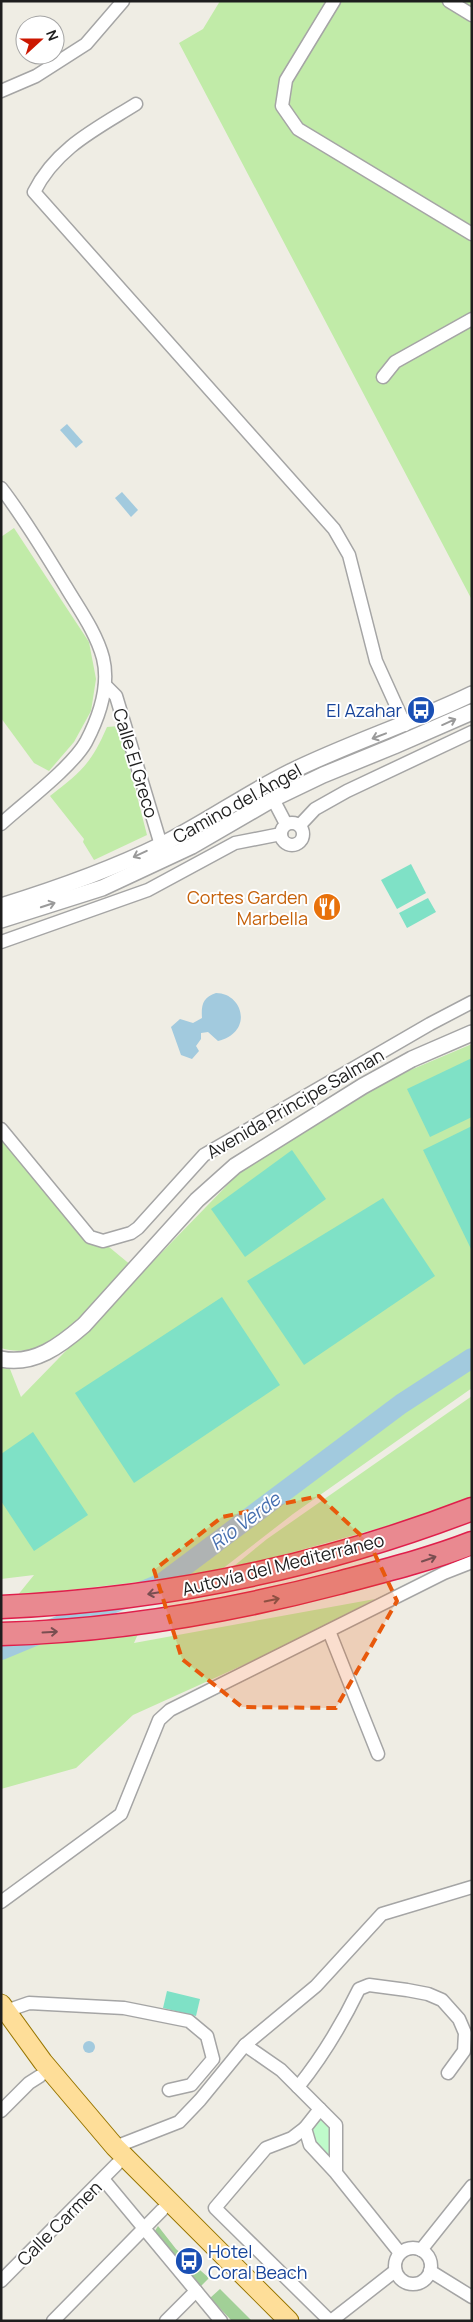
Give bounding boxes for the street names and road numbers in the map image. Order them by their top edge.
street label: Calle El Greco [108,705,164,821]
street label: Camino del Ángel [168,758,306,848]
street label: Avenida Principe Salman [202,1042,388,1164]
street label: Autovía del Mediterráneo [179,1527,387,1601]
street label: Calle Carmen [11,2175,107,2271]

